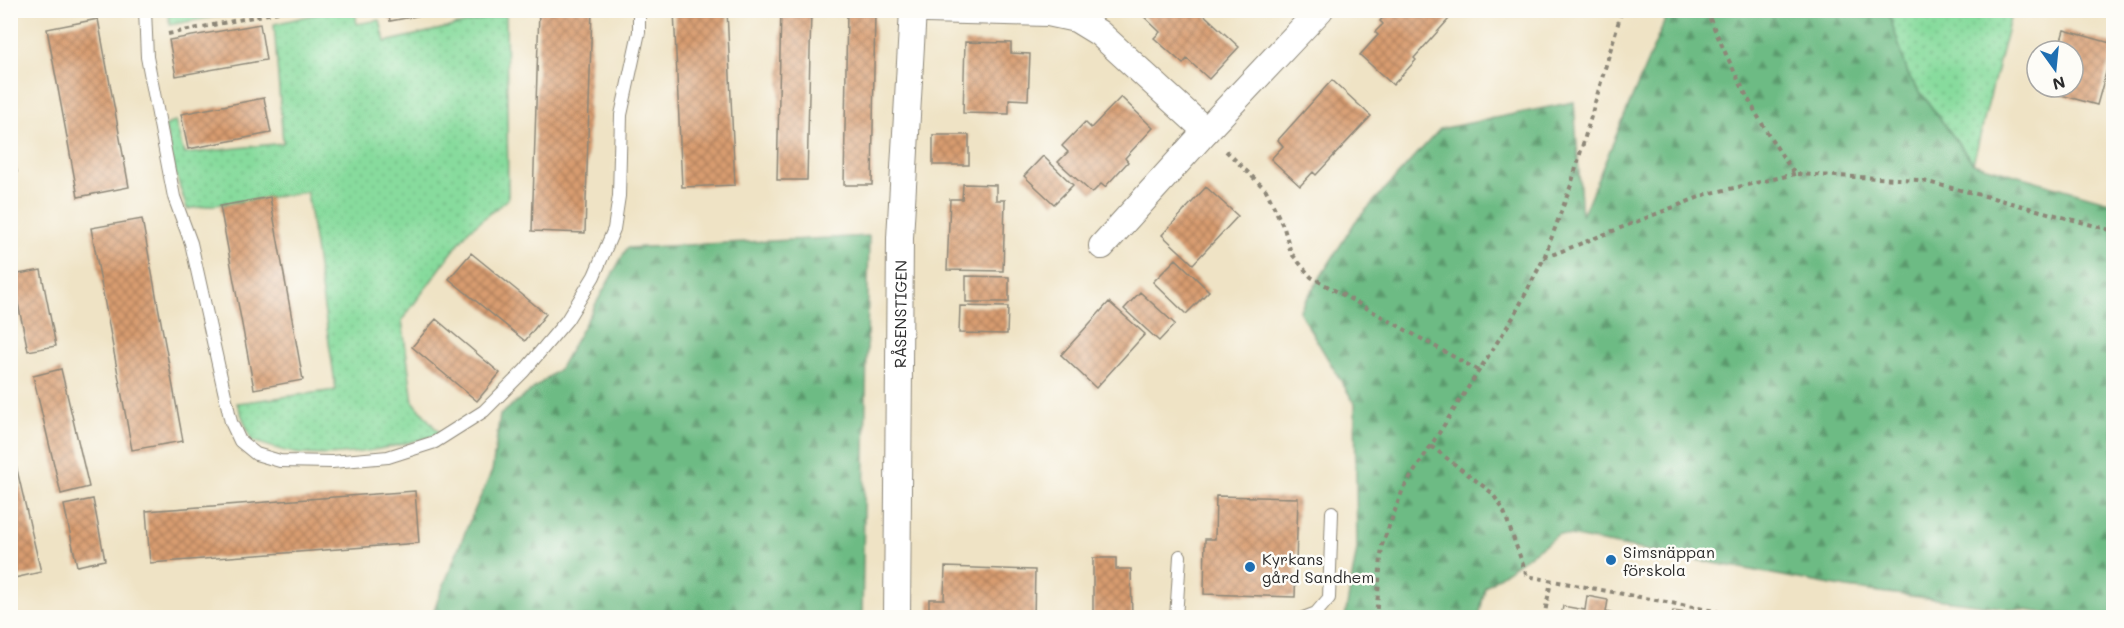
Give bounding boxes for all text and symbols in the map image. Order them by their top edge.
north arrow [2025,39,2085,99]
text: N [2050,72,2068,96]
street label: RÅSENSTIGEN [888,260,910,368]
place label: Simsnäppan förskola [1623,541,1715,580]
place label: Kyrkans gård Sandhem [1262,548,1374,587]
marker: Simsnäppan förskola [1604,553,1618,567]
marker: Kyrkans gård Sandhem [1243,560,1257,574]

